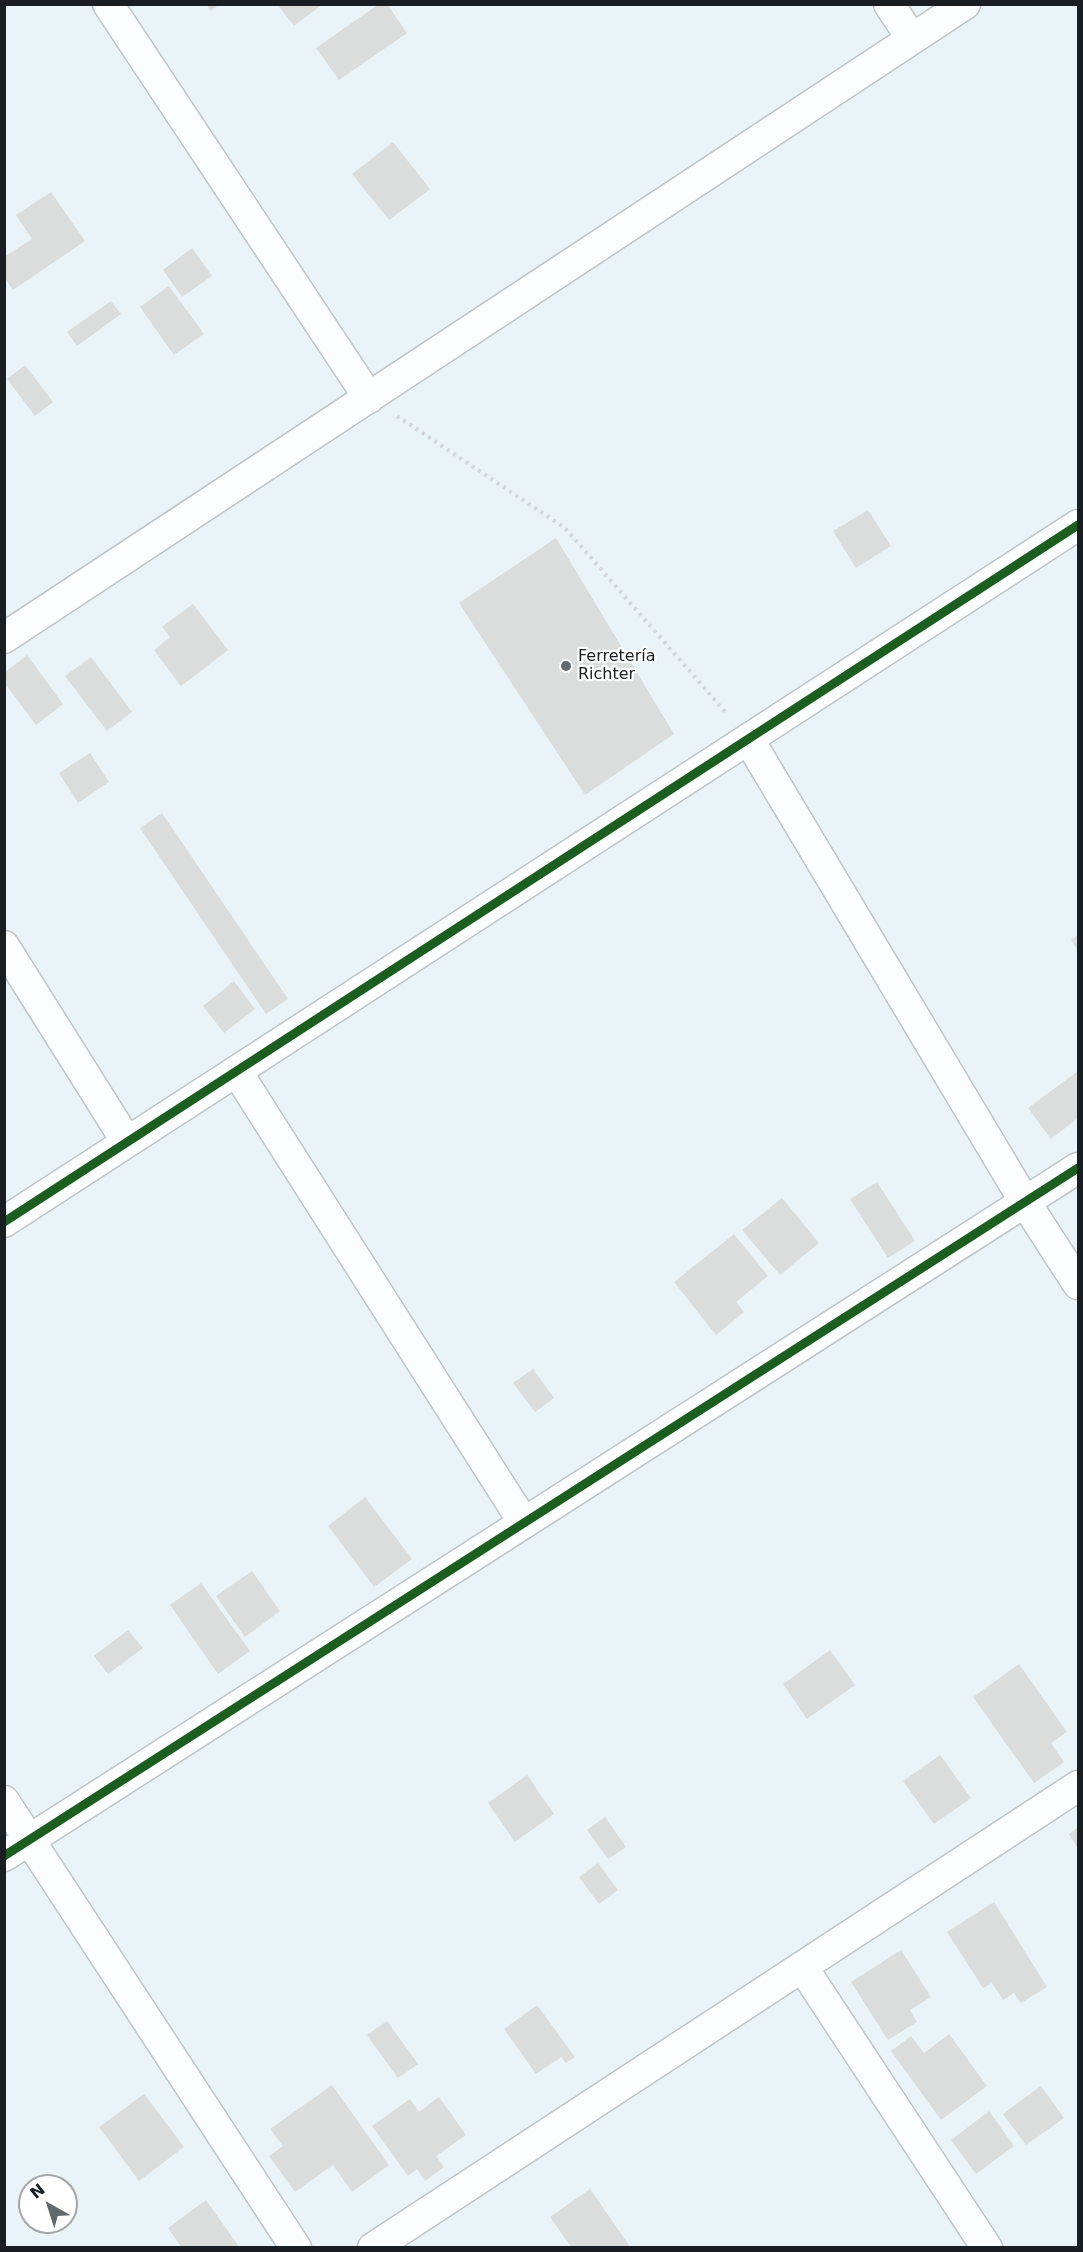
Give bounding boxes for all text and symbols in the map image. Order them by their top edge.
place label: Ferretería Richter [578,647,655,685]
marker: Ferretería Richter [559,659,573,673]
north arrow [18,2174,78,2234]
text: N [26,2180,49,2203]

